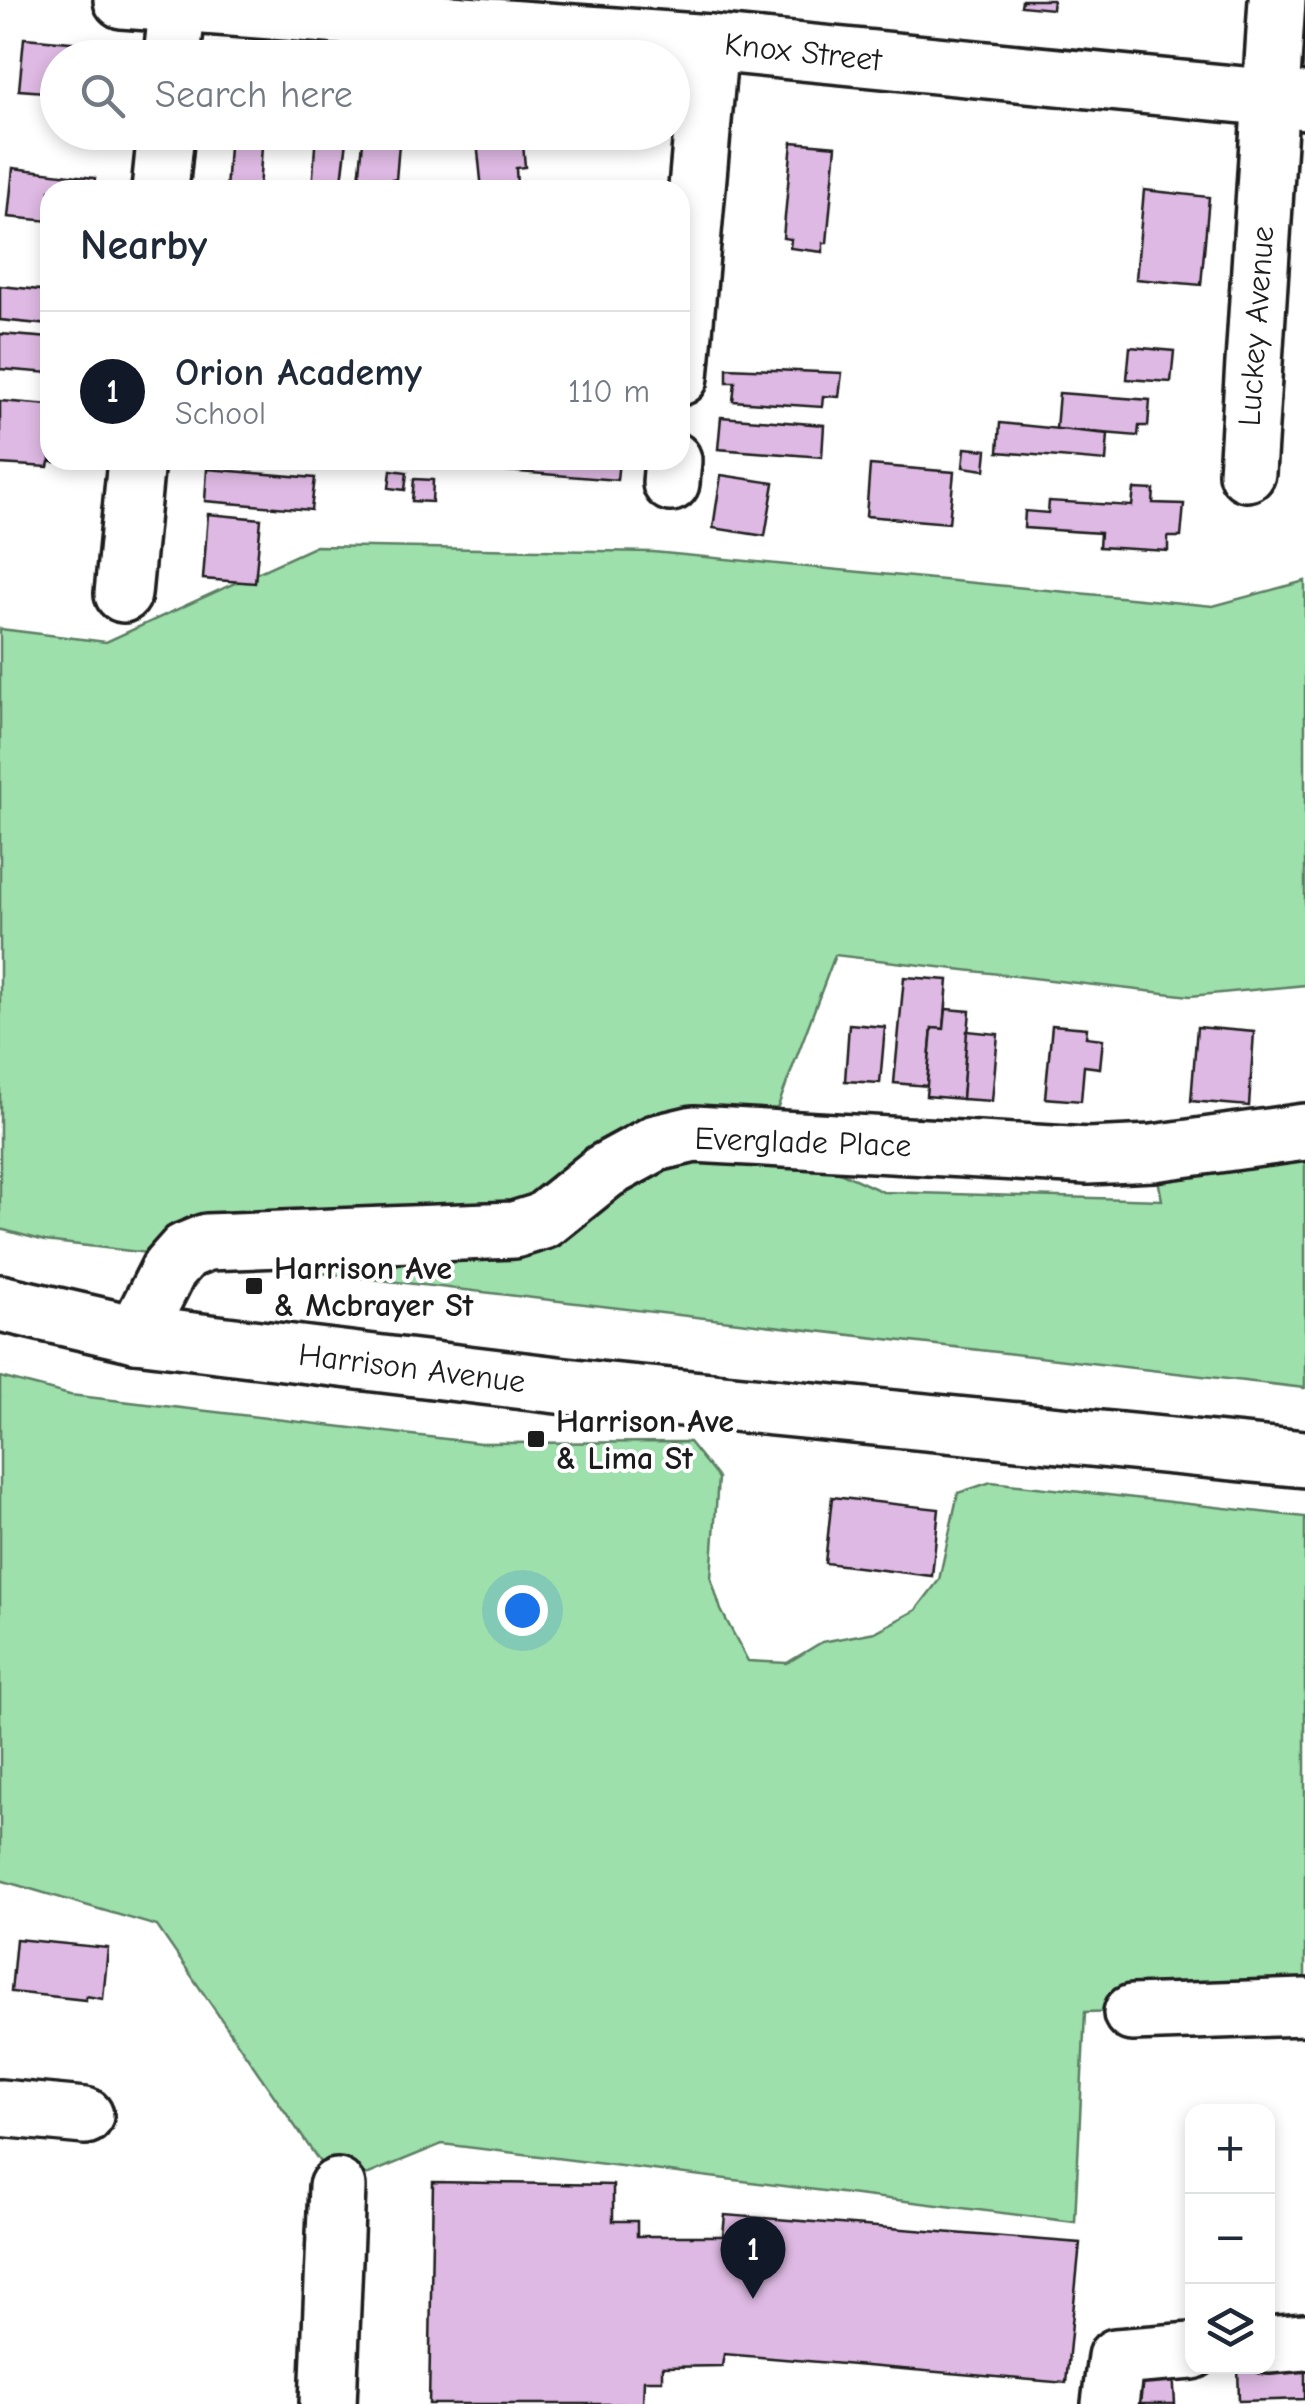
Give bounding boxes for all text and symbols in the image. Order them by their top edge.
street label: Knox Street [723,25,884,79]
search box [40,40,690,150]
icon: search [75,68,130,123]
text: Search here [155,73,353,117]
text: Nearby [80,221,207,270]
street label: Luckey Avenue [1231,225,1281,427]
text: Orion Academy [175,351,422,395]
text: 1 [106,373,119,410]
text: 110 m [568,373,650,410]
text: School [175,395,266,432]
street label: Everglade Place [694,1120,912,1164]
place label: Harrison Ave & Mcbrayer St [274,1250,474,1324]
marker: Harrison Ave & Mcbrayer St [243,1275,265,1297]
street label: Harrison Avenue [296,1336,528,1400]
place label: Harrison Ave & Lima St [556,1403,734,1477]
marker: Harrison Ave & Lima St [525,1428,547,1450]
your location [497,1585,548,1636]
map controls [1185,2104,1275,2374]
button: + [1185,2104,1275,2194]
button: − [1185,2194,1275,2284]
pin: 1 [720,2216,786,2299]
button: layers [1185,2284,1275,2374]

